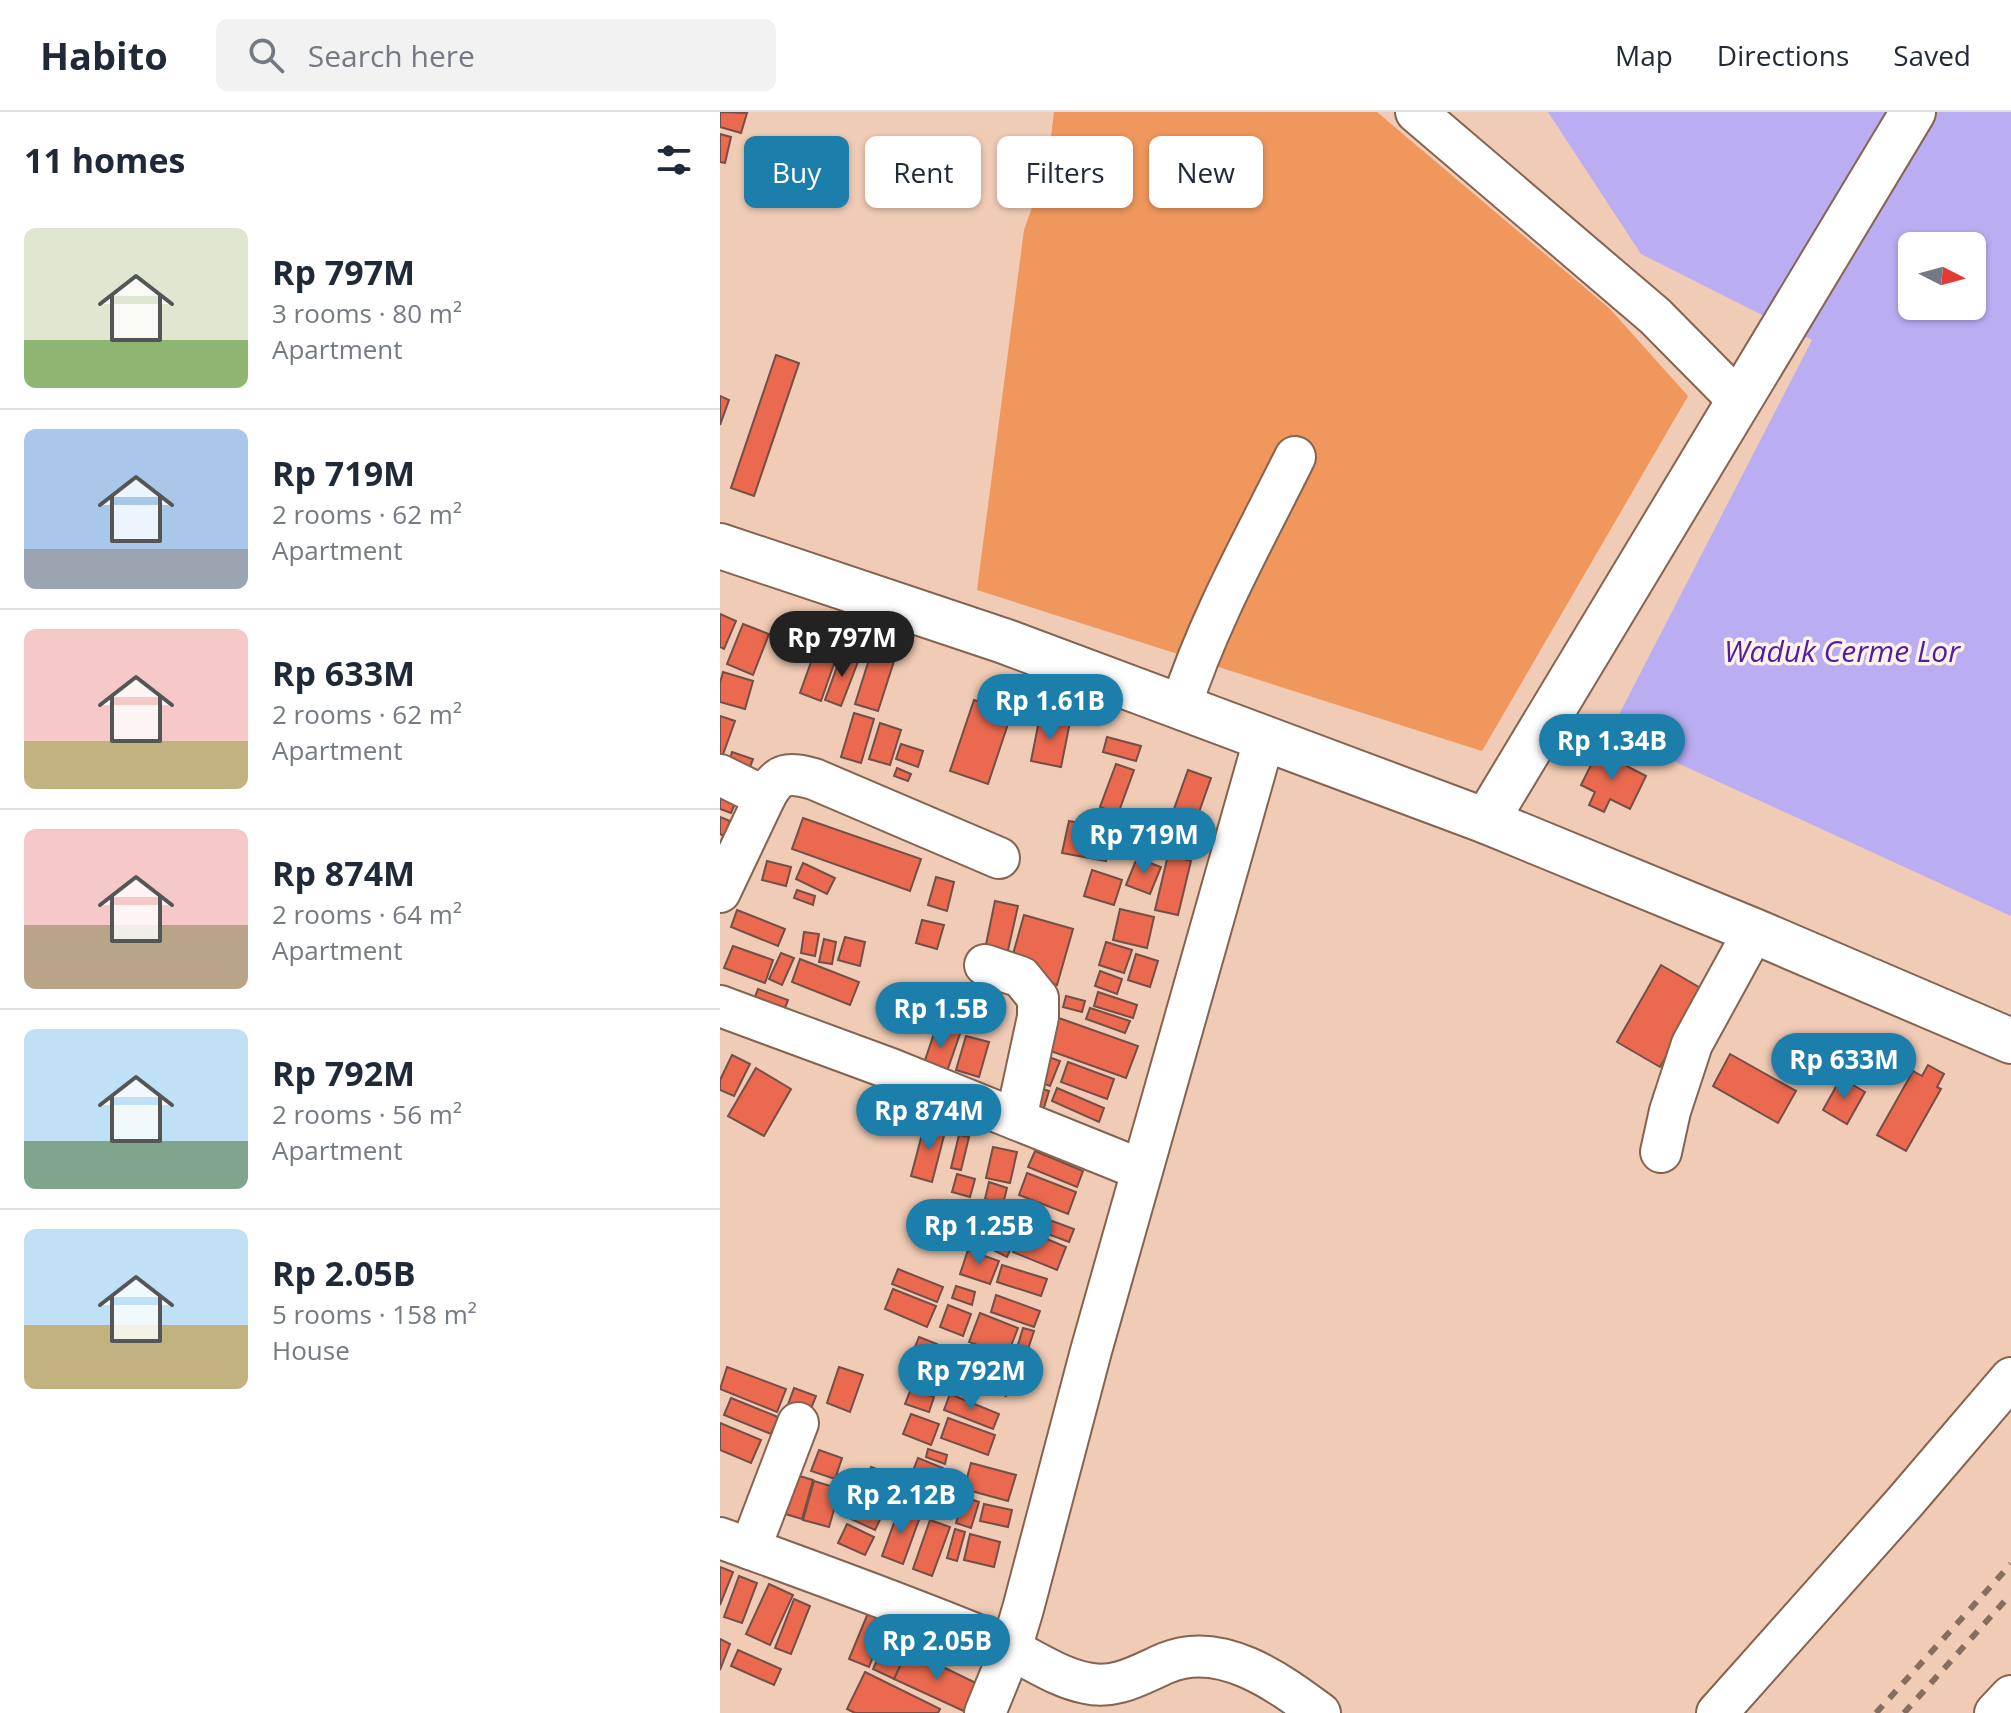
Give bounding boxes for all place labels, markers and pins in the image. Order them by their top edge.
pin: Rp 797M [768,611,916,679]
pin: Rp 1.61B [967,674,1133,742]
pin: Rp 1.34B [1529,714,1695,782]
pin: Rp 719M [1070,808,1218,876]
pin: Rp 1.5B [867,982,1015,1050]
pin: Rp 633M [1770,1033,1918,1101]
pin: Rp 874M [855,1084,1003,1152]
pin: Rp 1.25B [896,1199,1062,1267]
pin: Rp 792M [897,1344,1045,1412]
pin: Rp 2.12B [818,1468,984,1536]
pin: Rp 2.05B [854,1614,1020,1682]

